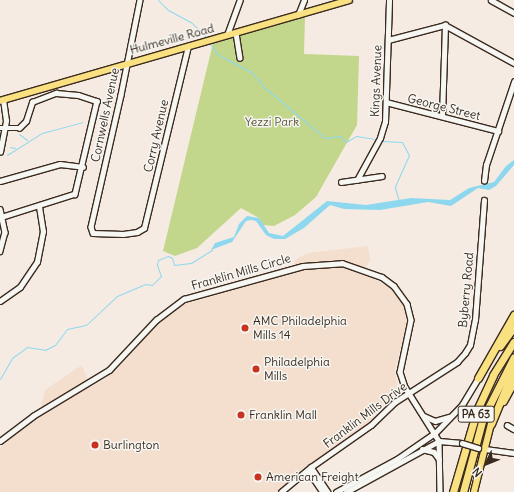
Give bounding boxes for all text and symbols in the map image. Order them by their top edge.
street label: Hulmeville Road [128,21,216,57]
street label: Kings Avenue [368,45,384,117]
street label: Cornwells Avenue [88,67,122,163]
street label: George Street [406,91,482,123]
street label: Corry Avenue [141,98,171,174]
park label: Yezzi Park [245,115,299,129]
street label: Franklin Mills Circle [190,251,292,293]
street label: Byberry Road [456,252,476,328]
place label: AMC Philadelphia Mills 14 [253,314,347,342]
marker: AMC Philadelphia Mills 14 [240,323,250,333]
place label: Philadelphia Mills [264,355,330,383]
marker: Philadelphia Mills [251,364,261,374]
street label: Franklin Mills Drive [320,379,410,451]
road number: PA 63 [457,405,495,423]
place label: Franklin Mall [249,408,317,422]
marker: Franklin Mall [236,410,246,420]
place label: Burlington [103,438,160,452]
marker: Burlington [90,440,100,450]
north arrow [466,444,506,484]
text: N [470,465,485,480]
place label: American Freight [266,470,358,484]
marker: American Freight [253,472,263,482]

